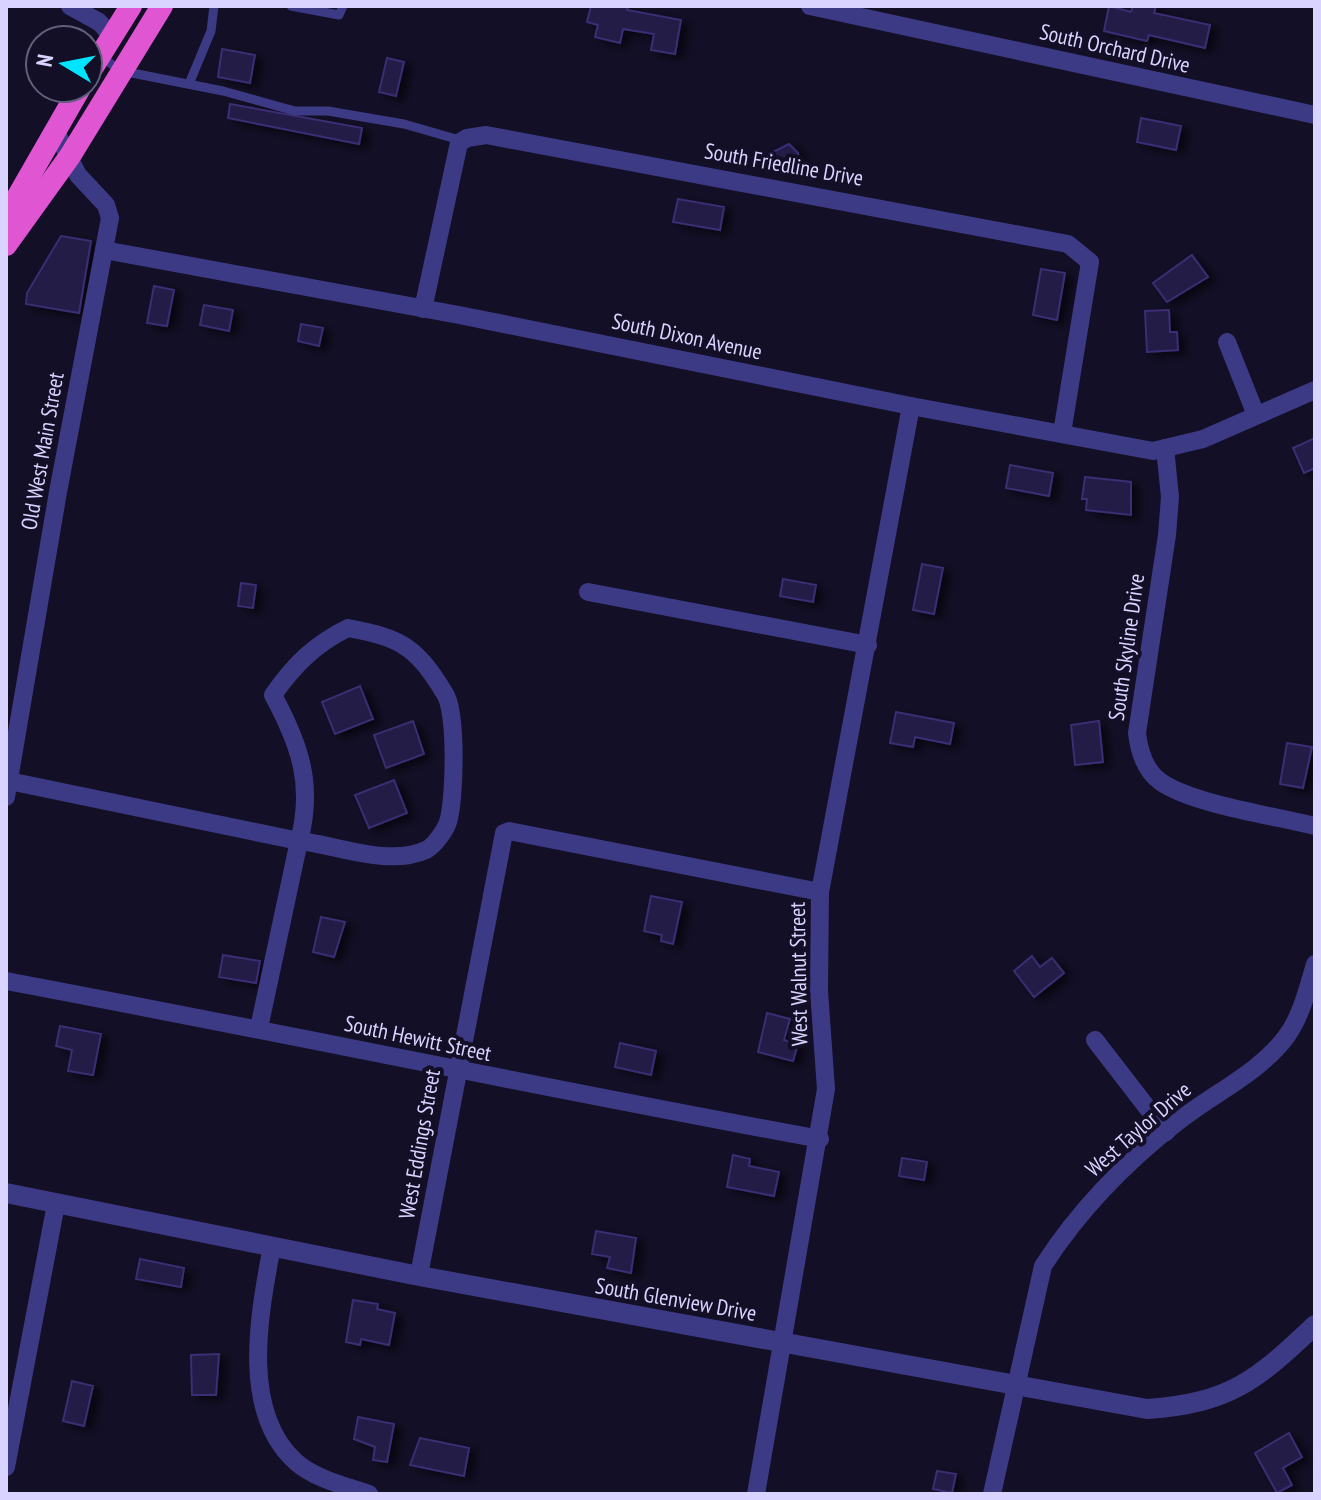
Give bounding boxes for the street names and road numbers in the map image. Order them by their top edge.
street label: South Orchard Drive [1037,17,1193,79]
street label: South Friedline Drive [702,136,866,192]
street label: South Dixon Avenue [609,306,765,366]
street label: Old West Main Street [14,370,70,532]
street label: South Skyline Drive [1102,572,1150,722]
street label: West Walnut Street [783,902,813,1046]
street label: South Hewitt Street [342,1009,494,1067]
street label: West Eddings Street [392,1067,446,1221]
street label: West Taylor Drive [1079,1075,1197,1183]
street label: South Glenview Drive [593,1271,759,1327]

